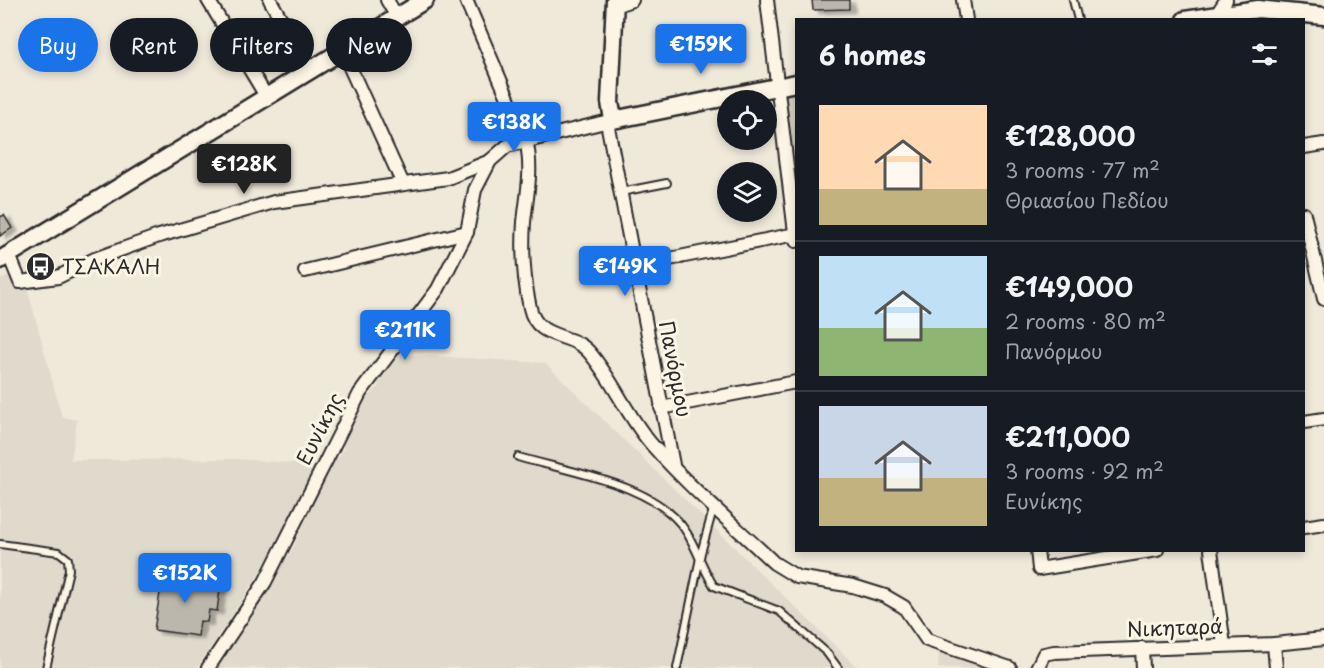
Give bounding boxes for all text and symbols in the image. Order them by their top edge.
chip: Buy [18,18,98,72]
chip: Rent [110,18,198,72]
chip: Filters [210,18,314,72]
chip: New [326,18,412,72]
pin: €159K [659,24,743,75]
text: €159K [669,28,733,58]
text: 6 homes [819,35,926,74]
icon: filters [1248,38,1281,71]
map controls [717,90,777,222]
button: locate [717,90,777,150]
pin: €138K [472,102,556,153]
text: €138K [482,106,546,136]
text: €128,000 [1005,116,1135,155]
icon: home [867,129,939,201]
pin: €128K [202,144,286,195]
text: €128K [211,148,277,178]
text: 3 rooms · 77 m² [1005,155,1160,185]
button: layers [717,162,777,222]
text: Θριασίου Πεδίου [1005,185,1169,215]
pin: €149K [583,246,667,297]
text: €149K [593,250,657,280]
bus stop icon: ΤΣΑΚΑΛΗ [25,251,57,283]
place label: ΤΣΑΚΑΛΗ [62,251,160,281]
text: €149,000 [1005,267,1133,306]
icon: home [867,280,939,352]
text: 2 rooms · 80 m² [1005,306,1166,336]
pin: €211K [363,310,447,361]
text: €211K [374,314,436,344]
street label: Πανόρμου [652,318,700,420]
text: Πανόρμου [1005,336,1103,366]
street label: Ευνίκης [288,387,350,470]
text: €211,000 [1005,417,1130,456]
icon: home [867,430,939,502]
text: 3 rooms · 92 m² [1005,456,1164,486]
text: Ευνίκης [1005,486,1083,516]
pin: €152K [143,553,227,604]
text: €152K [152,557,218,587]
street label: Νικηταρά [1126,610,1223,644]

